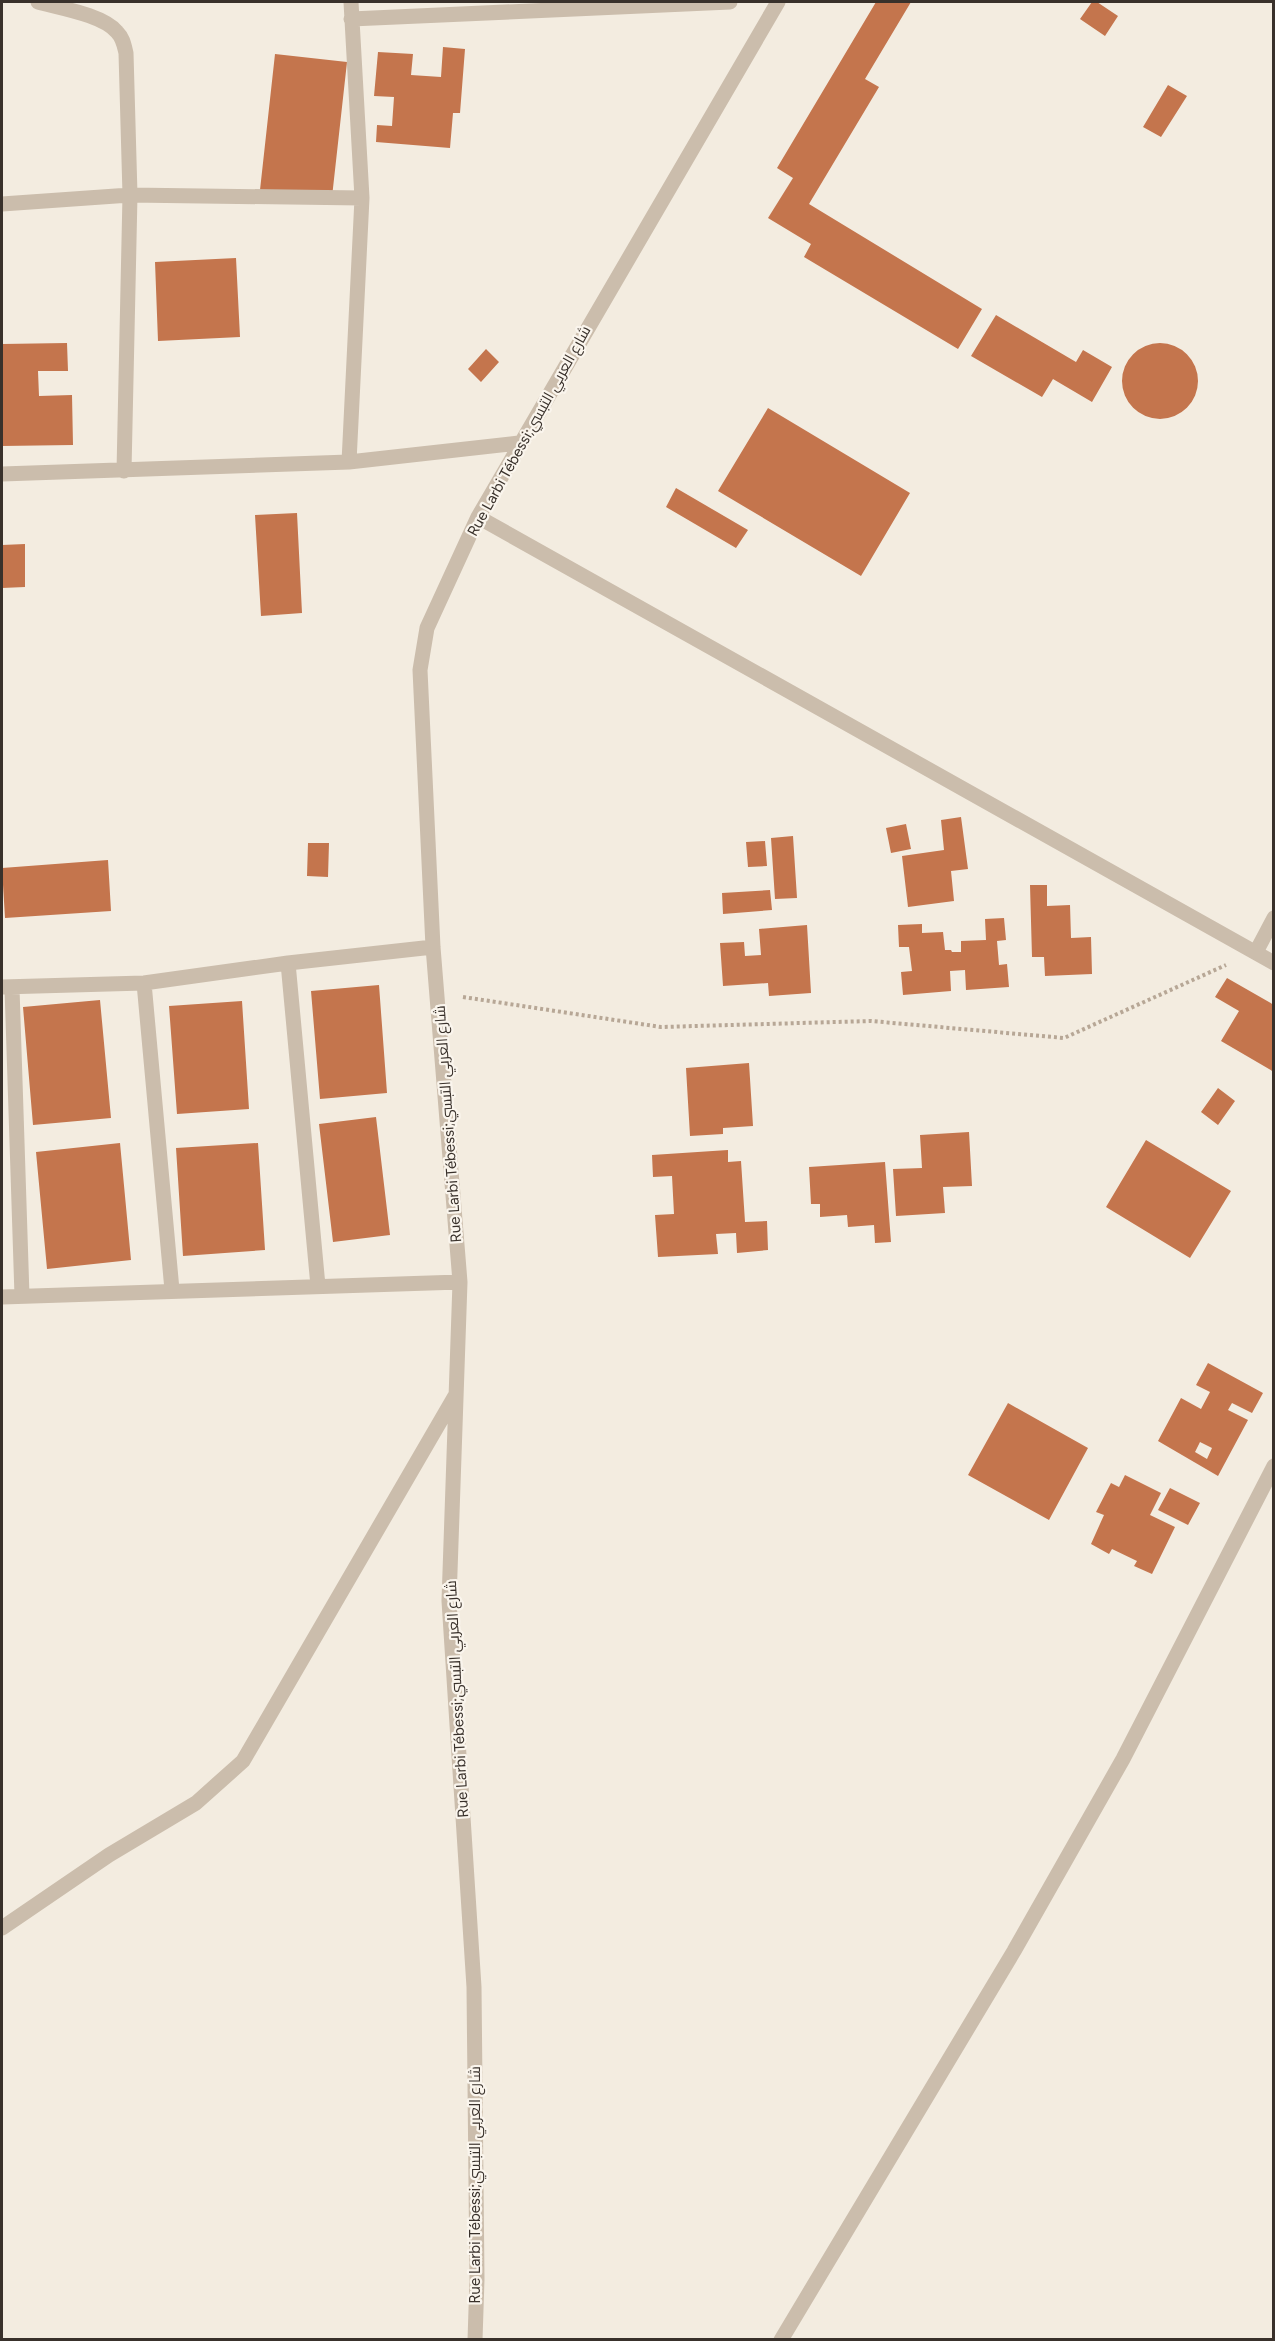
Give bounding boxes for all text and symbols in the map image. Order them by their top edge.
street label: Rue Larbi Tébessi;شارع العربي التبسي [464,323,597,541]
street label: Rue Larbi Tébessi;شارع العربي التبسي [431,1005,468,1243]
street label: Rue Larbi Tébessi;شارع العربي التبسي [442,1580,475,1818]
street label: Rue Larbi Tébessi;شارع العربي التبسي [466,2066,487,2304]

